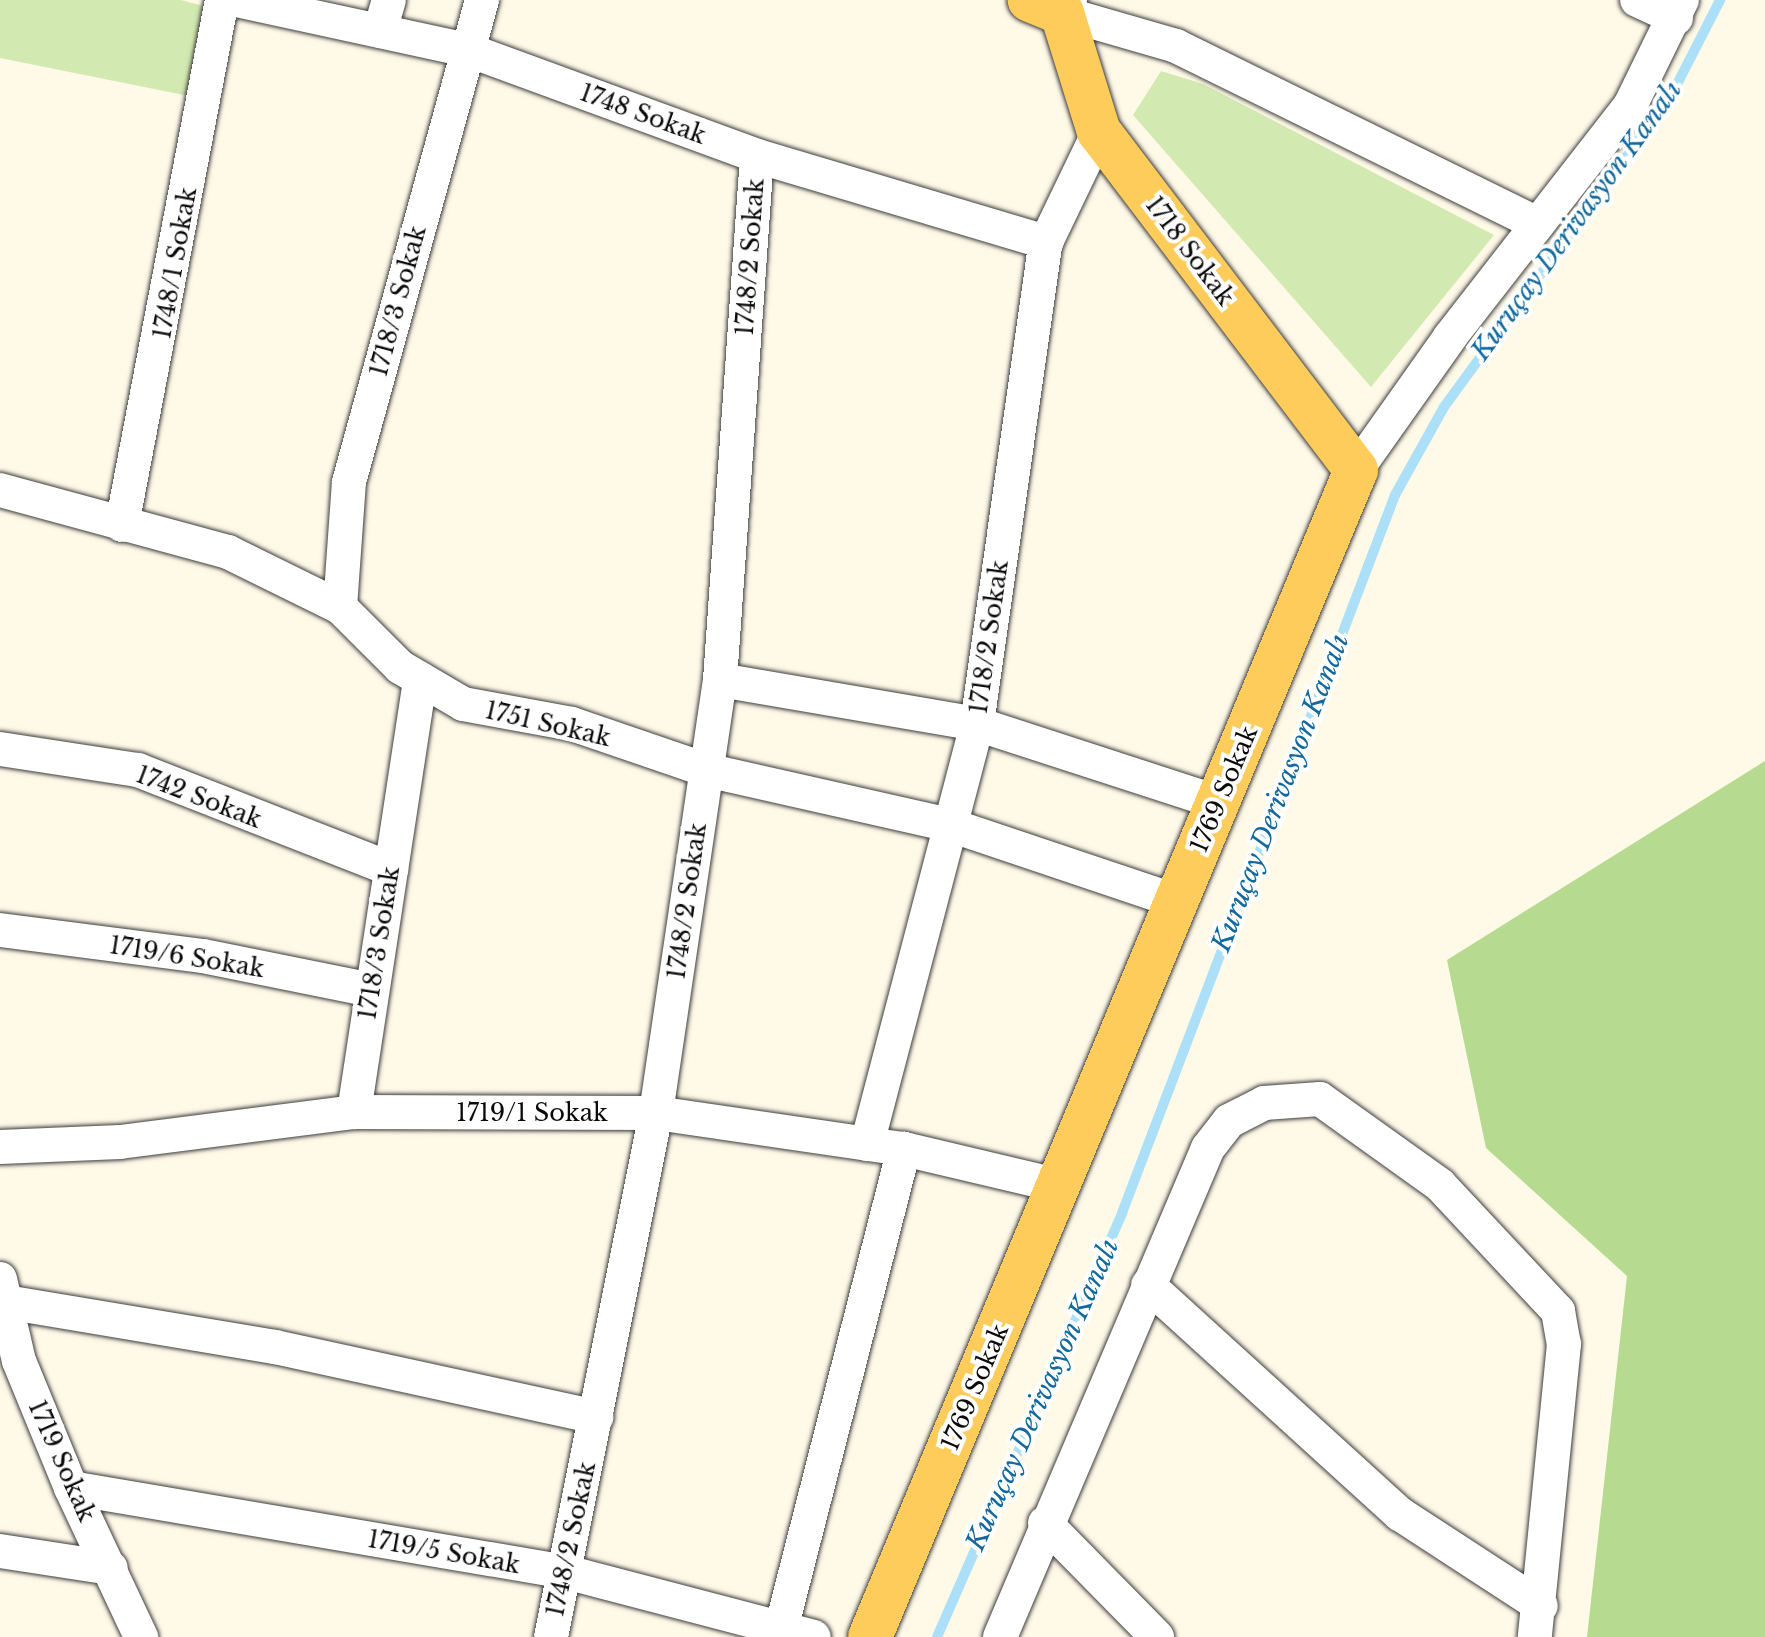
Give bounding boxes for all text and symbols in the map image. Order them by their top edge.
water label: Kuruçay Derivasyon Kanalı [1465,75,1689,367]
street label: 1748 Sokak [576,78,710,150]
street label: 1748/2 Sokak [730,177,770,337]
street label: 1748/1 Sokak [147,185,203,341]
street label: 1718 Sokak [1140,191,1240,311]
street label: 1718/3 Sokak [364,223,432,379]
street label: 1718/2 Sokak [964,558,1014,716]
water label: Kuruçay Derivasyon Kanalı [1206,630,1356,956]
street label: 1751 Sokak [483,696,613,752]
street label: 1769 Sokak [1184,721,1264,857]
street label: 1742 Sokak [132,760,266,834]
street label: 1748/2 Sokak [662,821,712,981]
street label: 1718/3 Sokak [353,864,405,1022]
street label: 1719/6 Sokak [108,931,266,983]
street label: 1719/1 Sokak [456,1099,608,1127]
water label: Kuruçay Derivasyon Kanalı [960,1234,1126,1556]
street label: 1769 Sokak [935,1319,1015,1455]
street label: 1719 Sokak [22,1396,102,1526]
street label: 1748/2 Sokak [541,1459,601,1619]
street label: 1719/5 Sokak [366,1524,522,1580]

